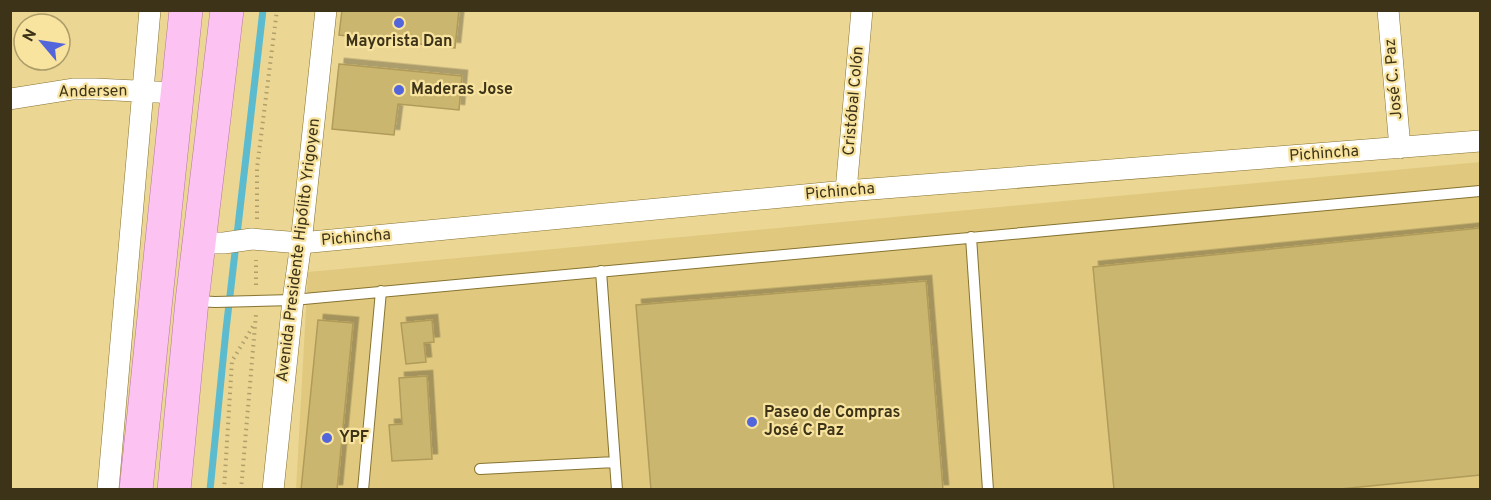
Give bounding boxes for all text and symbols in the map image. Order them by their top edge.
north arrow [12,12,72,72]
marker: Mayorista Dan [392,16,406,30]
text: N [19,26,42,46]
place label: Mayorista Dan [346,32,452,52]
street label: José C. Paz [1380,38,1408,120]
street label: Cristóbal Colón [839,45,869,157]
place label: Maderas Jose [411,80,513,100]
street label: Andersen [58,81,128,103]
marker: Maderas Jose [392,83,406,97]
street label: Avenida Presidente Hipólito Yrigoyen [273,117,325,383]
street label: Pichincha [1288,142,1360,166]
street label: Pichincha [804,179,876,205]
street label: Pichincha [320,225,392,251]
place label: Paseo de Compras José C Paz [764,403,901,441]
marker: Paseo de Compras José C Paz [745,415,759,429]
place label: YPF [339,428,369,448]
marker: YPF [320,431,334,445]

